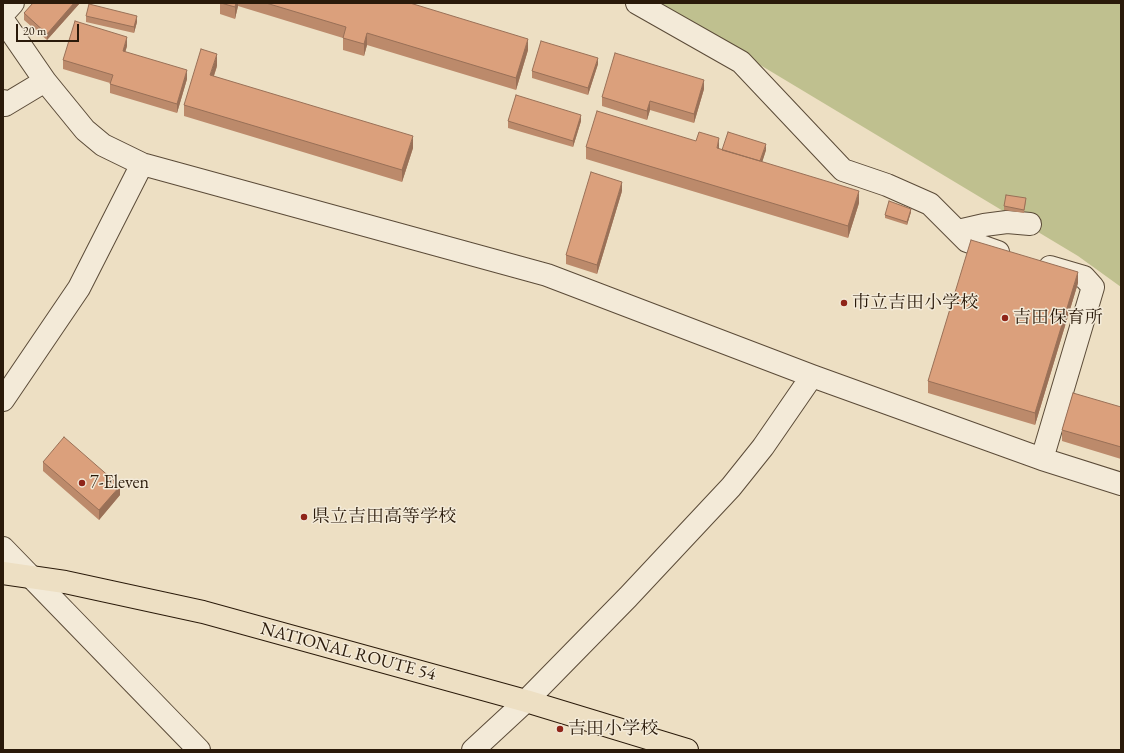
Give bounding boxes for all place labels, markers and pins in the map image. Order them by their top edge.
place label: 市立吉田小学校 [852,292,978,314]
marker: 市立吉田小学校 [839,298,849,308]
place label: 吉田保育所 [1013,307,1103,329]
marker: 吉田保育所 [1000,313,1010,323]
place label: 7-Eleven [90,472,149,494]
marker: 7-Eleven [77,478,87,488]
place label: 県立吉田高等学校 [312,506,456,528]
marker: 県立吉田高等学校 [299,512,309,522]
place label: 吉田小学校 [568,718,658,740]
marker: 吉田小学校 [555,724,565,734]

